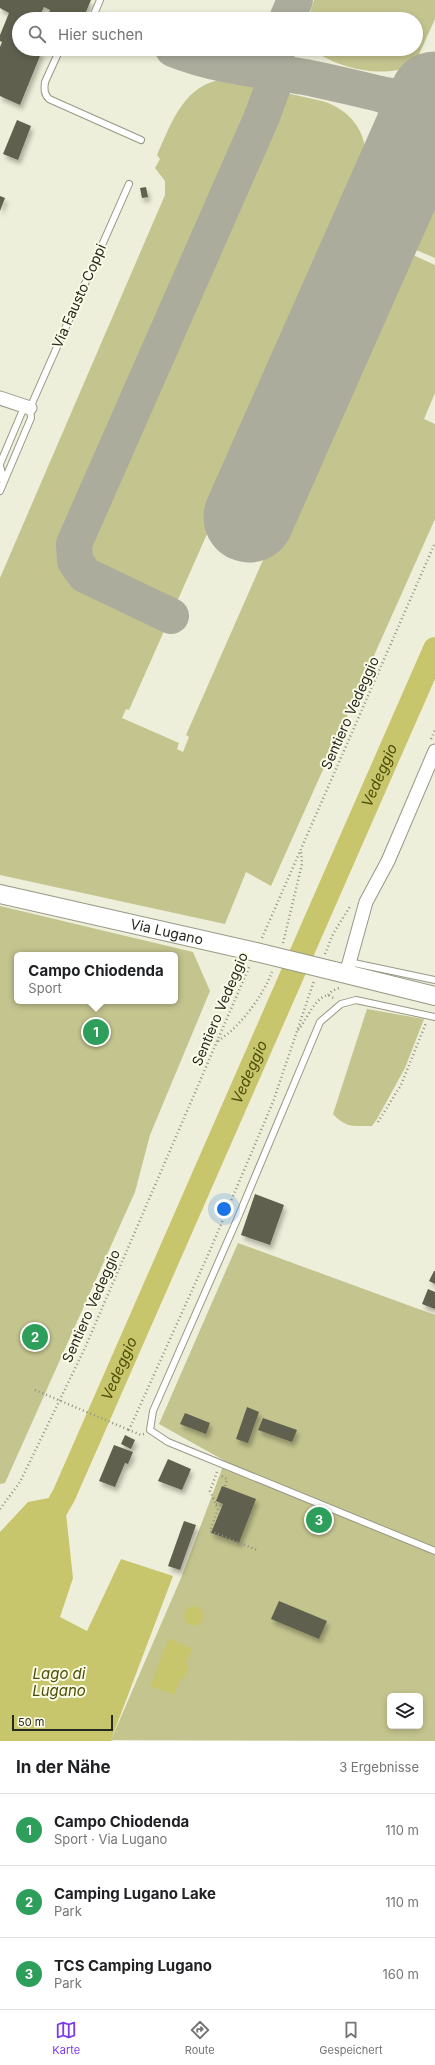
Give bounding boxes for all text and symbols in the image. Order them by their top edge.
search box [12,12,423,56]
icon: search [26,23,48,45]
text: Hier suchen [58,25,143,44]
street label: Via Fausto Coppi [48,241,109,351]
street label: Sentiero Vedeggio [317,654,382,772]
water label: Vedeggio [357,741,401,810]
street label: Via Lugano [129,915,205,948]
street label: Sentiero Vedeggio [188,949,251,1068]
popup [14,952,178,1004]
text: Campo Chiodenda [28,961,164,980]
text: Sport [28,980,62,996]
pin: 1 [83,1017,109,1047]
water label: Vedeggio [227,1037,271,1106]
your location [214,1199,234,1219]
street label: Sentiero Vedeggio [58,1247,123,1365]
pin: 2 [22,1322,48,1352]
water label: Vedeggio [97,1334,141,1403]
pin: 3 [306,1505,332,1535]
water label: Lago di Lugano [32,1664,86,1700]
map controls [387,1693,423,1729]
button: layers [387,1693,423,1729]
scale bar [12,1713,113,1732]
text: 50 m [18,1715,44,1729]
text: In der Nähe [16,1757,111,1777]
text: 3 Ergebnisse [339,1759,419,1775]
text: Campo Chiodenda [54,1812,189,1831]
text: 1 [26,1822,32,1838]
text: 110 m [385,1822,419,1838]
text: Sport · Via Lugano [54,1831,167,1847]
text: Camping Lugano Lake [54,1884,216,1903]
text: 2 [25,1894,33,1910]
text: 110 m [385,1894,419,1910]
text: Park [54,1903,82,1919]
text: TCS Camping Lugano [54,1956,212,1975]
text: 3 [25,1966,33,1982]
text: 160 m [382,1966,419,1982]
text: Park [54,1975,82,1991]
tab: Karte [52,2019,80,2057]
tab: Route [185,2019,215,2057]
tab: Gespeichert [319,2019,383,2057]

